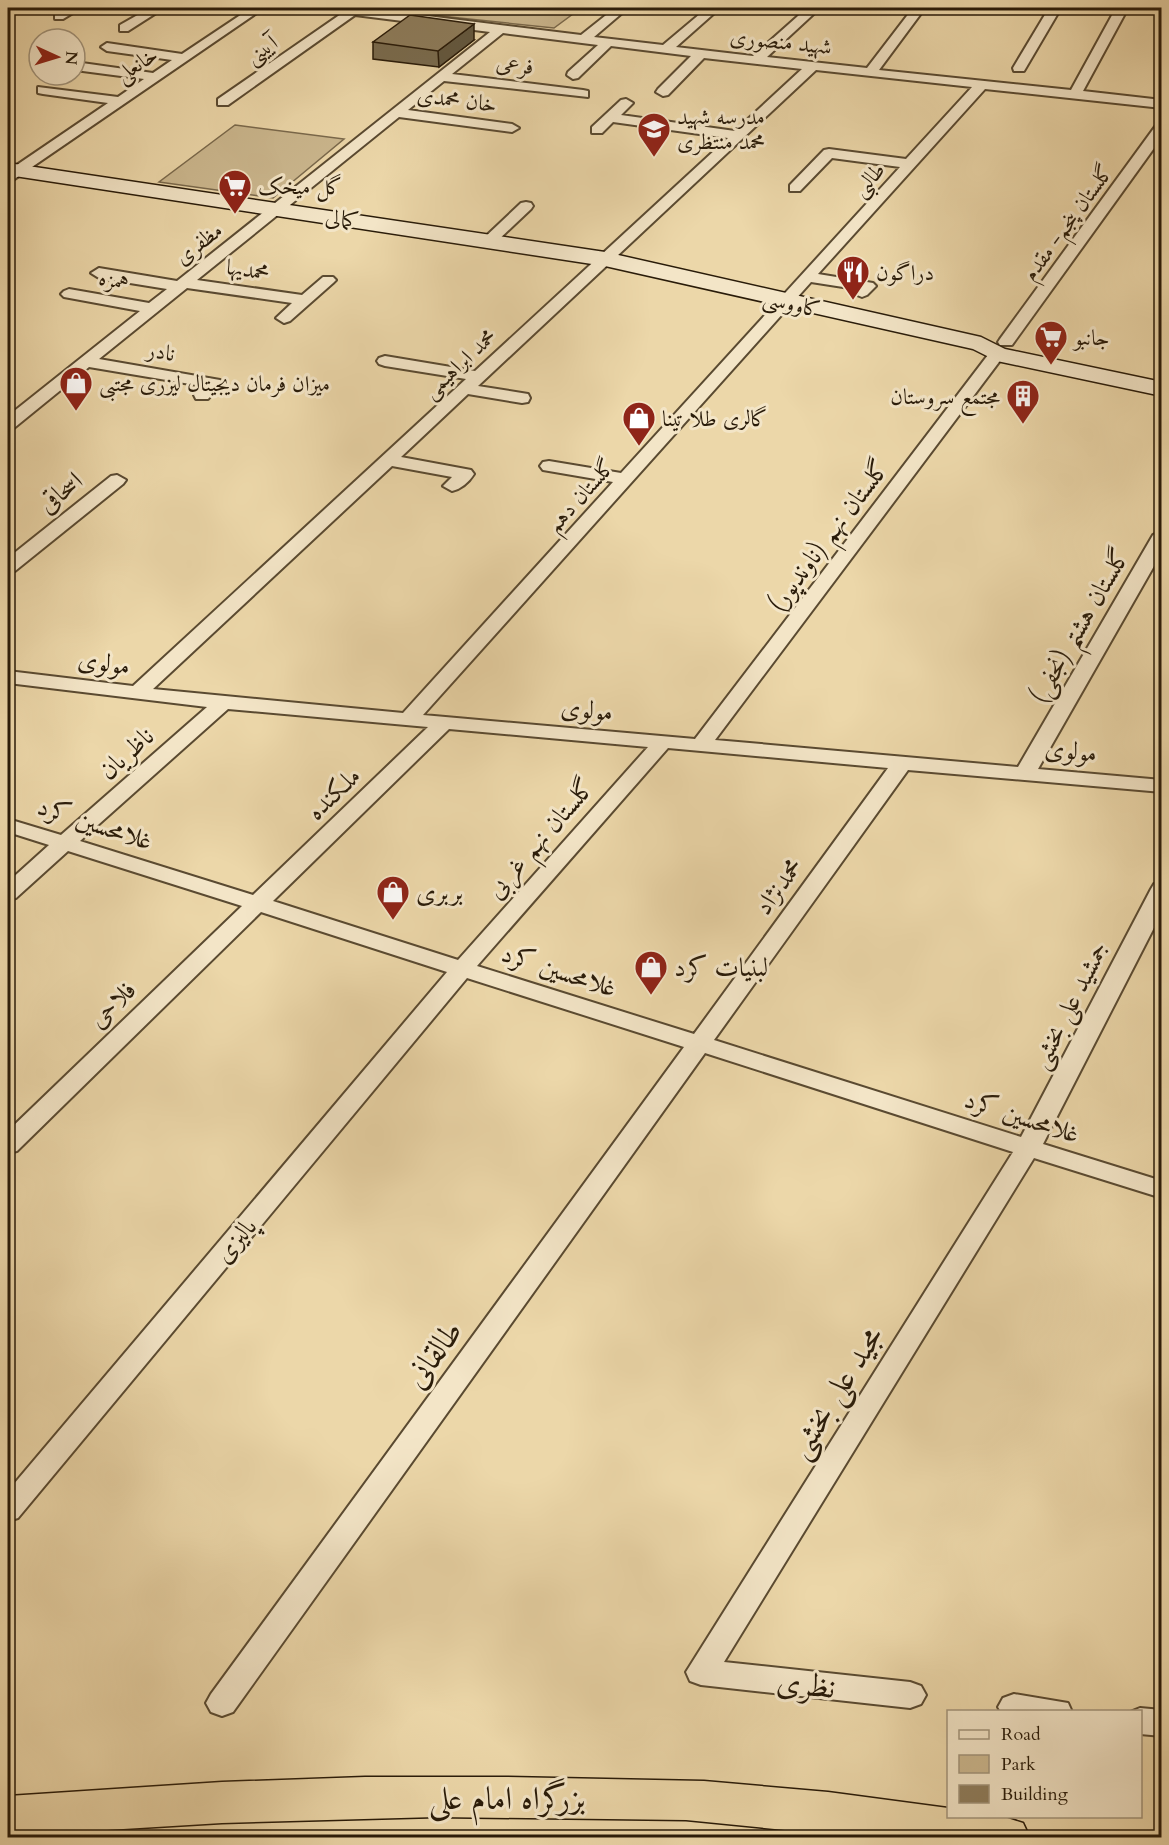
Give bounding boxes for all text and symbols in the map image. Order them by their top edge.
street label: شهید منصوری [728,22,833,62]
north arrow [27,27,87,87]
street label: آیینی [239,27,286,72]
street label: خانعلی [109,40,164,91]
street label: فرعی [494,48,535,82]
text: N [60,50,82,66]
street label: خان محمدی [415,80,498,120]
place label: مدرسه شهید محمد منتظری [677,102,765,157]
school or university icon: مدرسه شهید محمد منتظری [636,111,672,158]
street label: طالبی [845,156,895,206]
street label: گلستان پنجم- مقدم [1015,158,1124,290]
supermarket icon: گل میخک [217,168,253,215]
place label: گل میخک [258,172,342,202]
street label: کمالی [323,202,361,236]
street label: مظفری [168,216,229,272]
street label: محمدیها [224,252,271,288]
restaurant icon: دراگون [835,254,871,301]
place label: دراگون [876,258,934,288]
street label: همزه [96,263,131,297]
street label: کاووسی [760,283,824,325]
supermarket icon: جانبو [1033,319,1069,366]
street label: محمد ابراهیمی [416,322,503,406]
place label: جانبو [1072,323,1110,353]
street label: نادر [143,335,177,369]
shop icon: میزان فرمان دیجیتال لیزری مجتبی [58,365,94,412]
place label: میزان فرمان دیجیتال لیزری مجتبی [99,369,330,402]
building icon: مجتمع سروستان [1005,378,1041,425]
place label: مجتمع سروستان [890,382,1001,416]
shop icon: گالری طلا تینا [621,400,657,447]
place label: گالری طلا تینا [662,404,768,434]
street label: گلستان دهم [540,452,626,542]
street label: گلستان نهم (ناوندپور) [759,452,903,623]
street label: اسحاقی [31,464,90,521]
street label: گلستان هشتم (نجفی) [1021,541,1145,713]
street label: مولوی [76,642,132,683]
street label: مولوی [559,689,615,730]
street label: ناظریان [91,719,162,788]
street label: مولوی [1043,730,1099,771]
street label: ملکنده [298,759,368,828]
street label: گلستان نهم غربی [478,770,608,911]
street label: غلامحسین کرد [33,788,157,859]
street label: محمدنژاد [746,851,811,922]
shop icon: بربری [375,874,411,921]
place label: بربری [416,875,463,910]
street label: غلامحسین کرد [497,935,621,1006]
street label: جمشید علی بخشی [1022,935,1118,1076]
shop icon: لبنیات کرد [633,949,669,996]
place label: لبنیات کرد [674,950,768,985]
street label: فلاحی [81,973,144,1036]
street label: غلامحسین کرد [960,1081,1084,1152]
street label: پالیزی [206,1209,266,1271]
street label: طالقانی [394,1312,473,1397]
street label: مجید علی بخشی [778,1318,895,1468]
street label: نظری [774,1660,838,1710]
legend [947,1710,1142,1818]
text: Road [1001,1722,1041,1747]
text: Park [1001,1752,1036,1777]
street label: بزرگراه امام علی [429,1777,586,1826]
text: Building [1001,1782,1069,1807]

